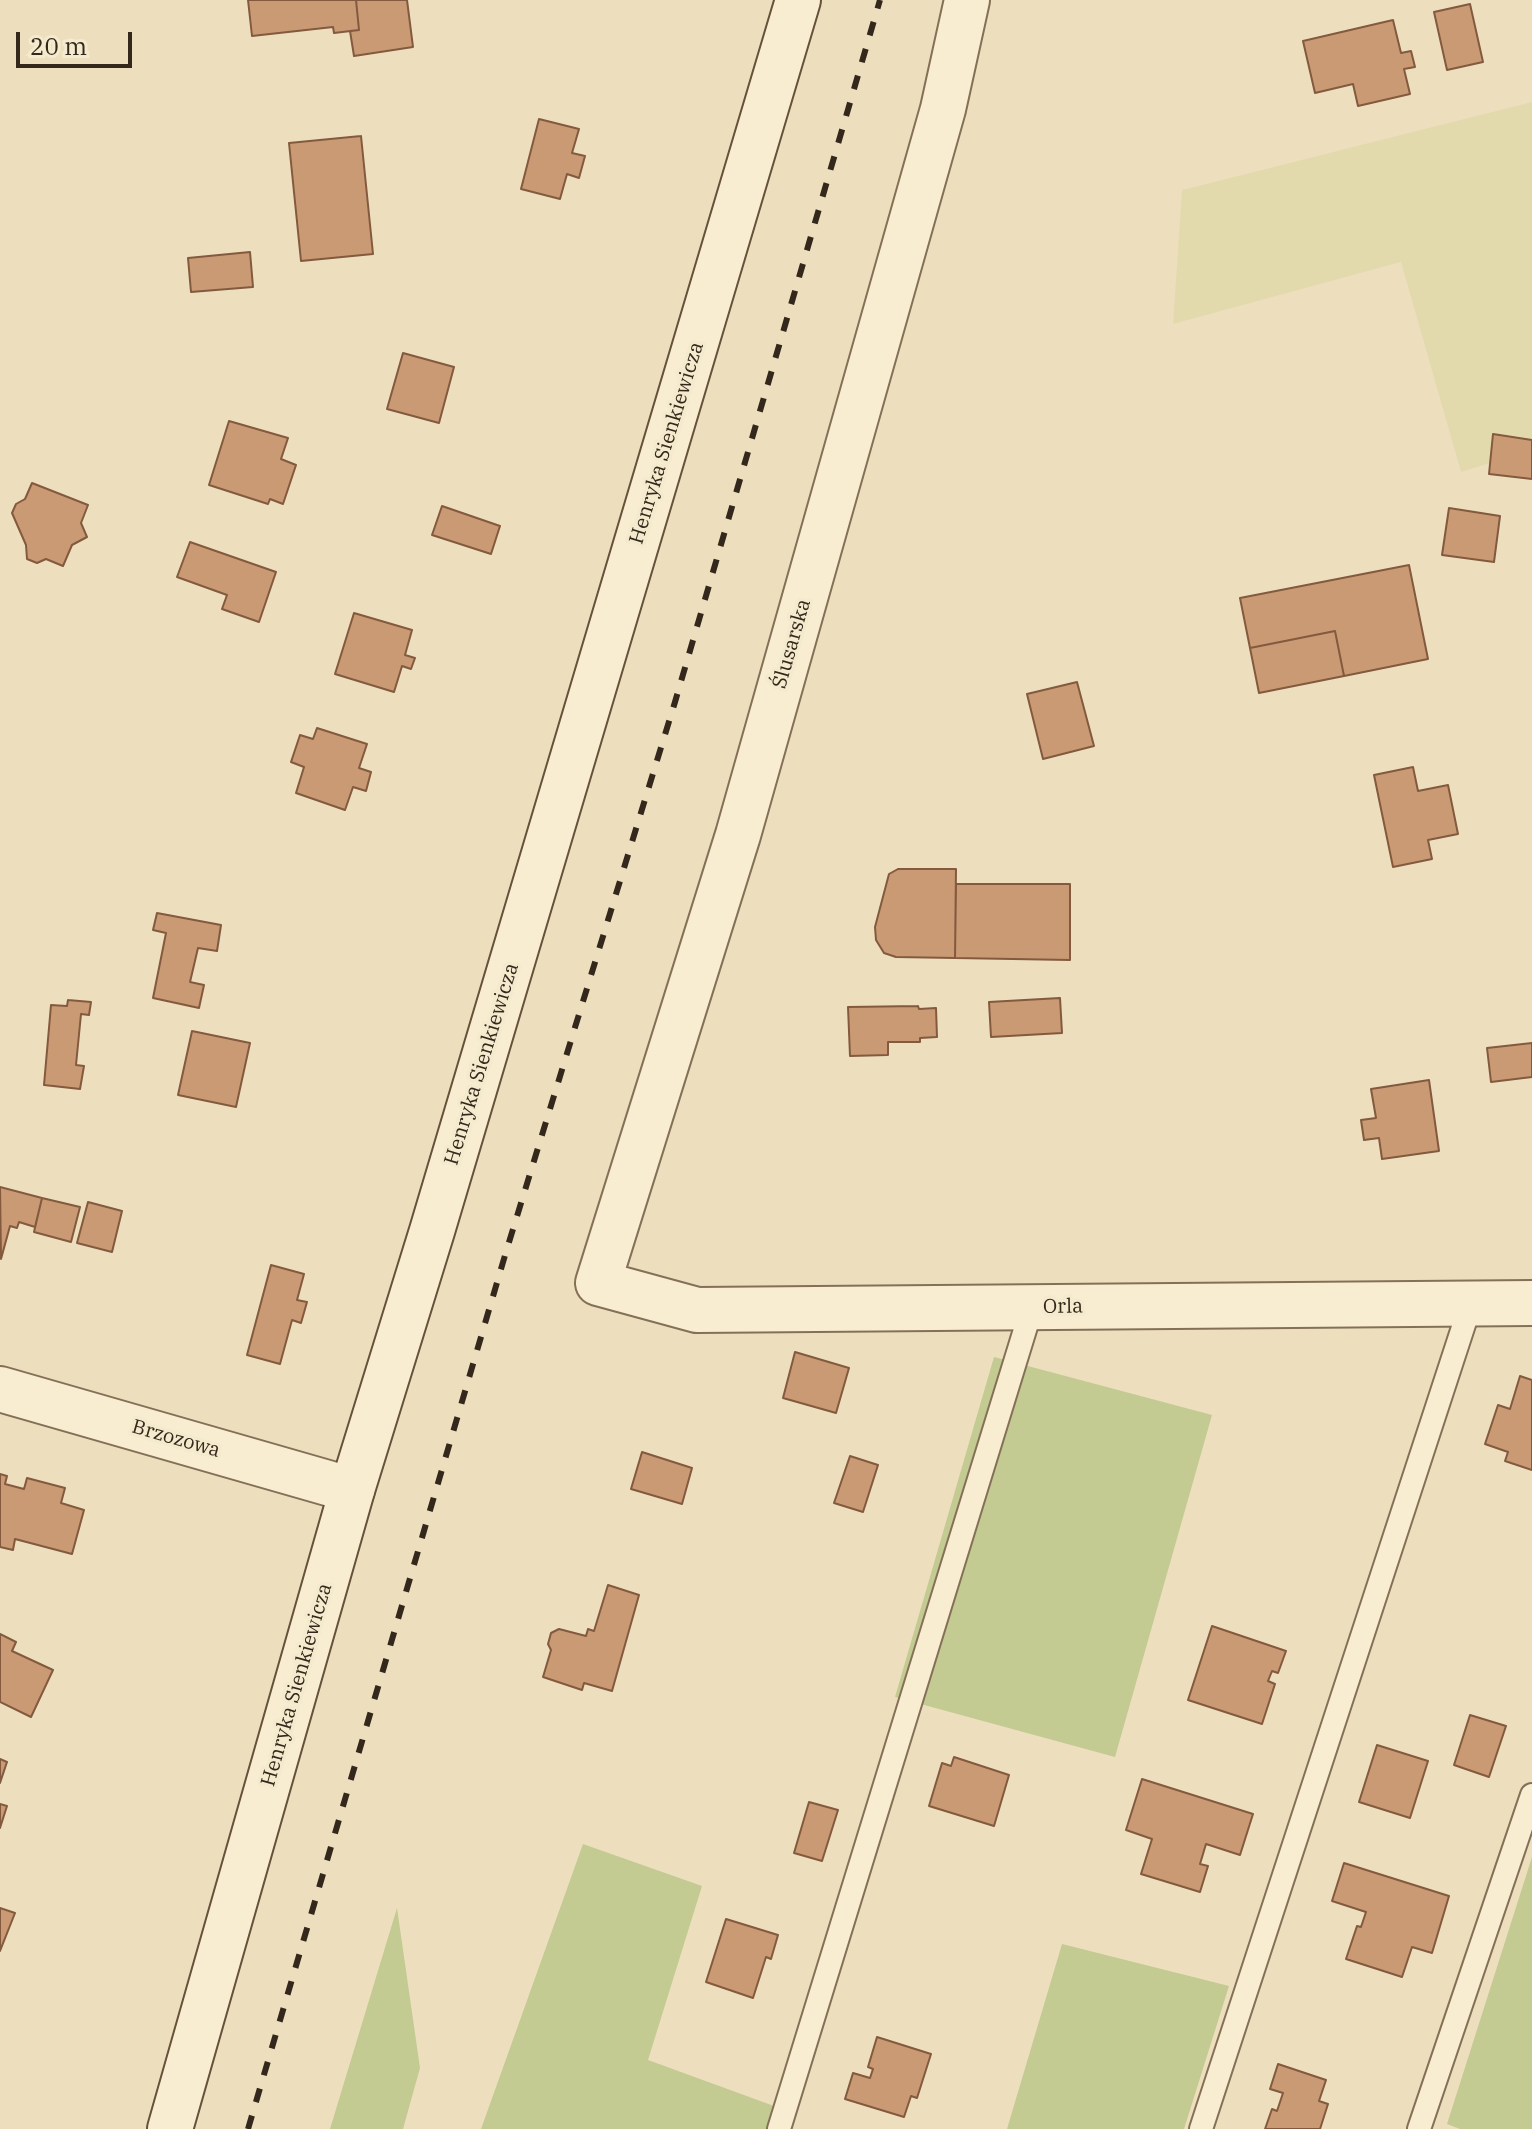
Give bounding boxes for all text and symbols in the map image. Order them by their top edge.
scale bar [20,16,136,66]
text: 20 m [30,30,87,62]
street label: Henryka Sienkiewicza [625,339,709,547]
street label: Ślusarska [768,596,816,692]
street label: Henryka Sienkiewicza [440,960,524,1168]
street label: Orla [1043,1295,1083,1319]
street label: Brzozowa [129,1415,223,1463]
street label: Henryka Sienkiewicza [257,1581,337,1789]

